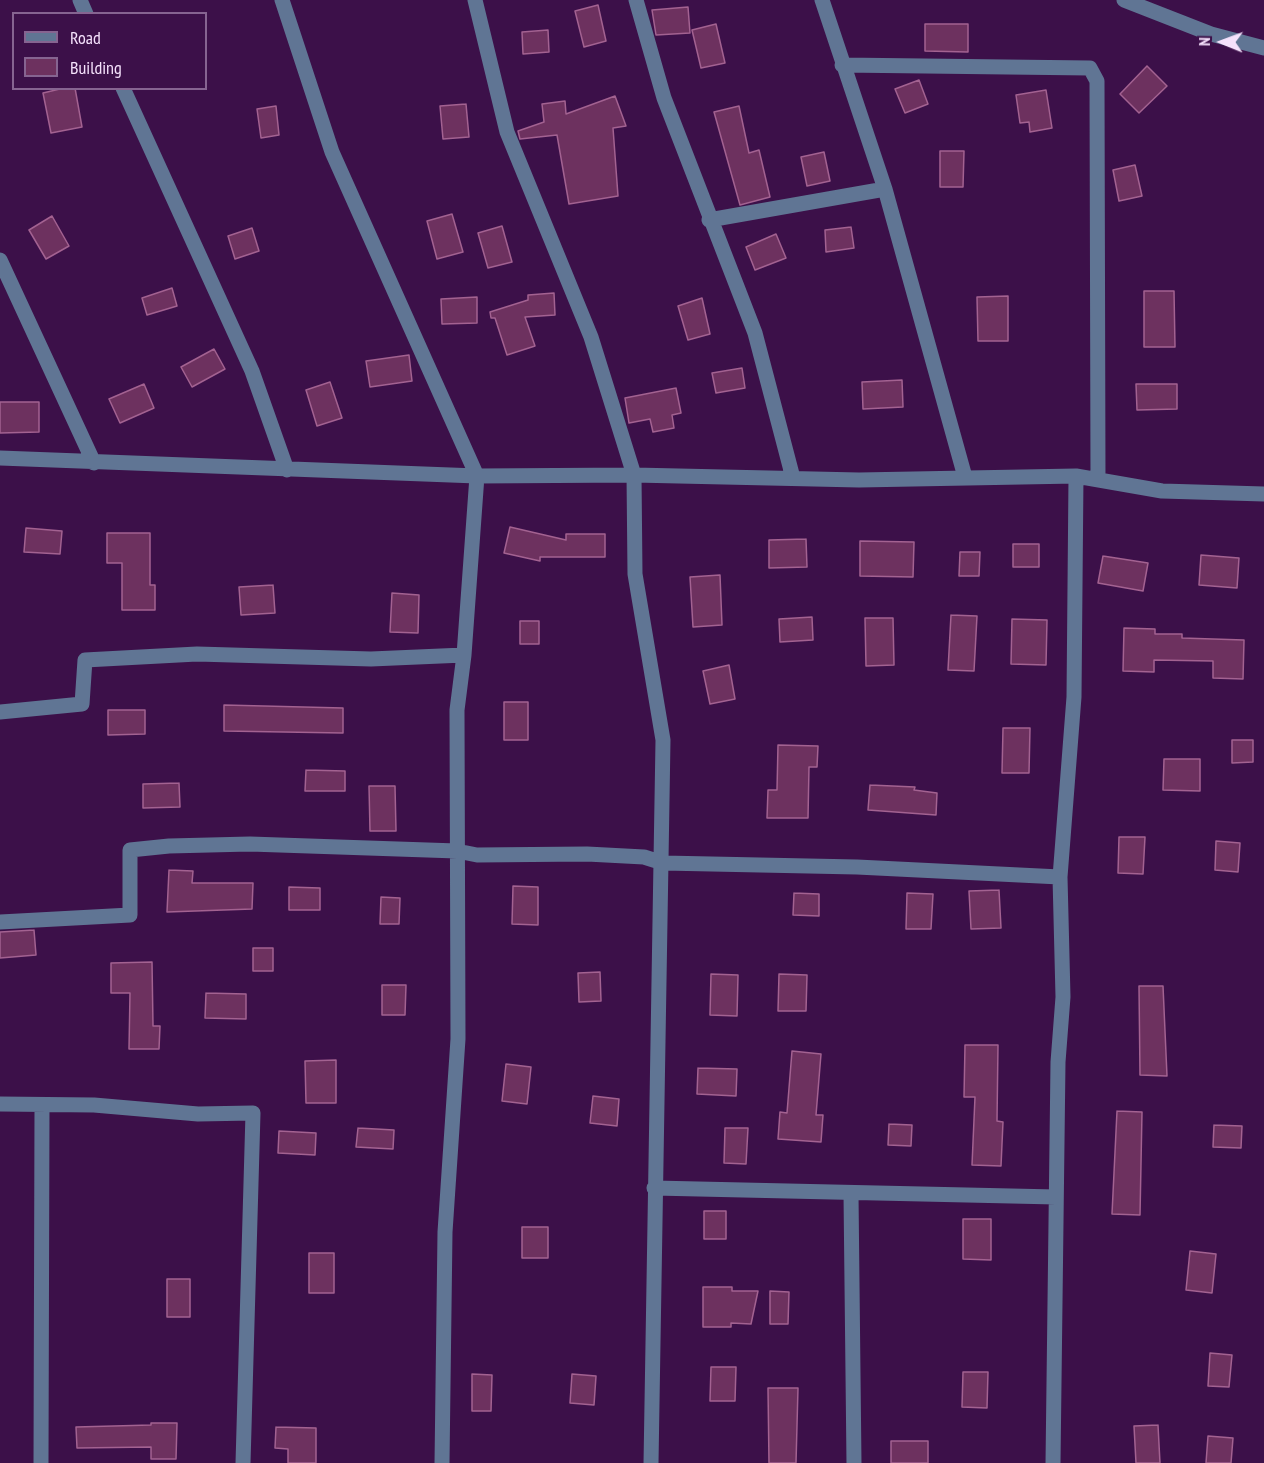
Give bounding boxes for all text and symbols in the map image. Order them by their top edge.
legend [12,12,207,90]
north arrow [1192,12,1252,72]
text: Road [70,26,101,49]
text: N [1194,37,1214,46]
text: Building [70,56,122,79]

